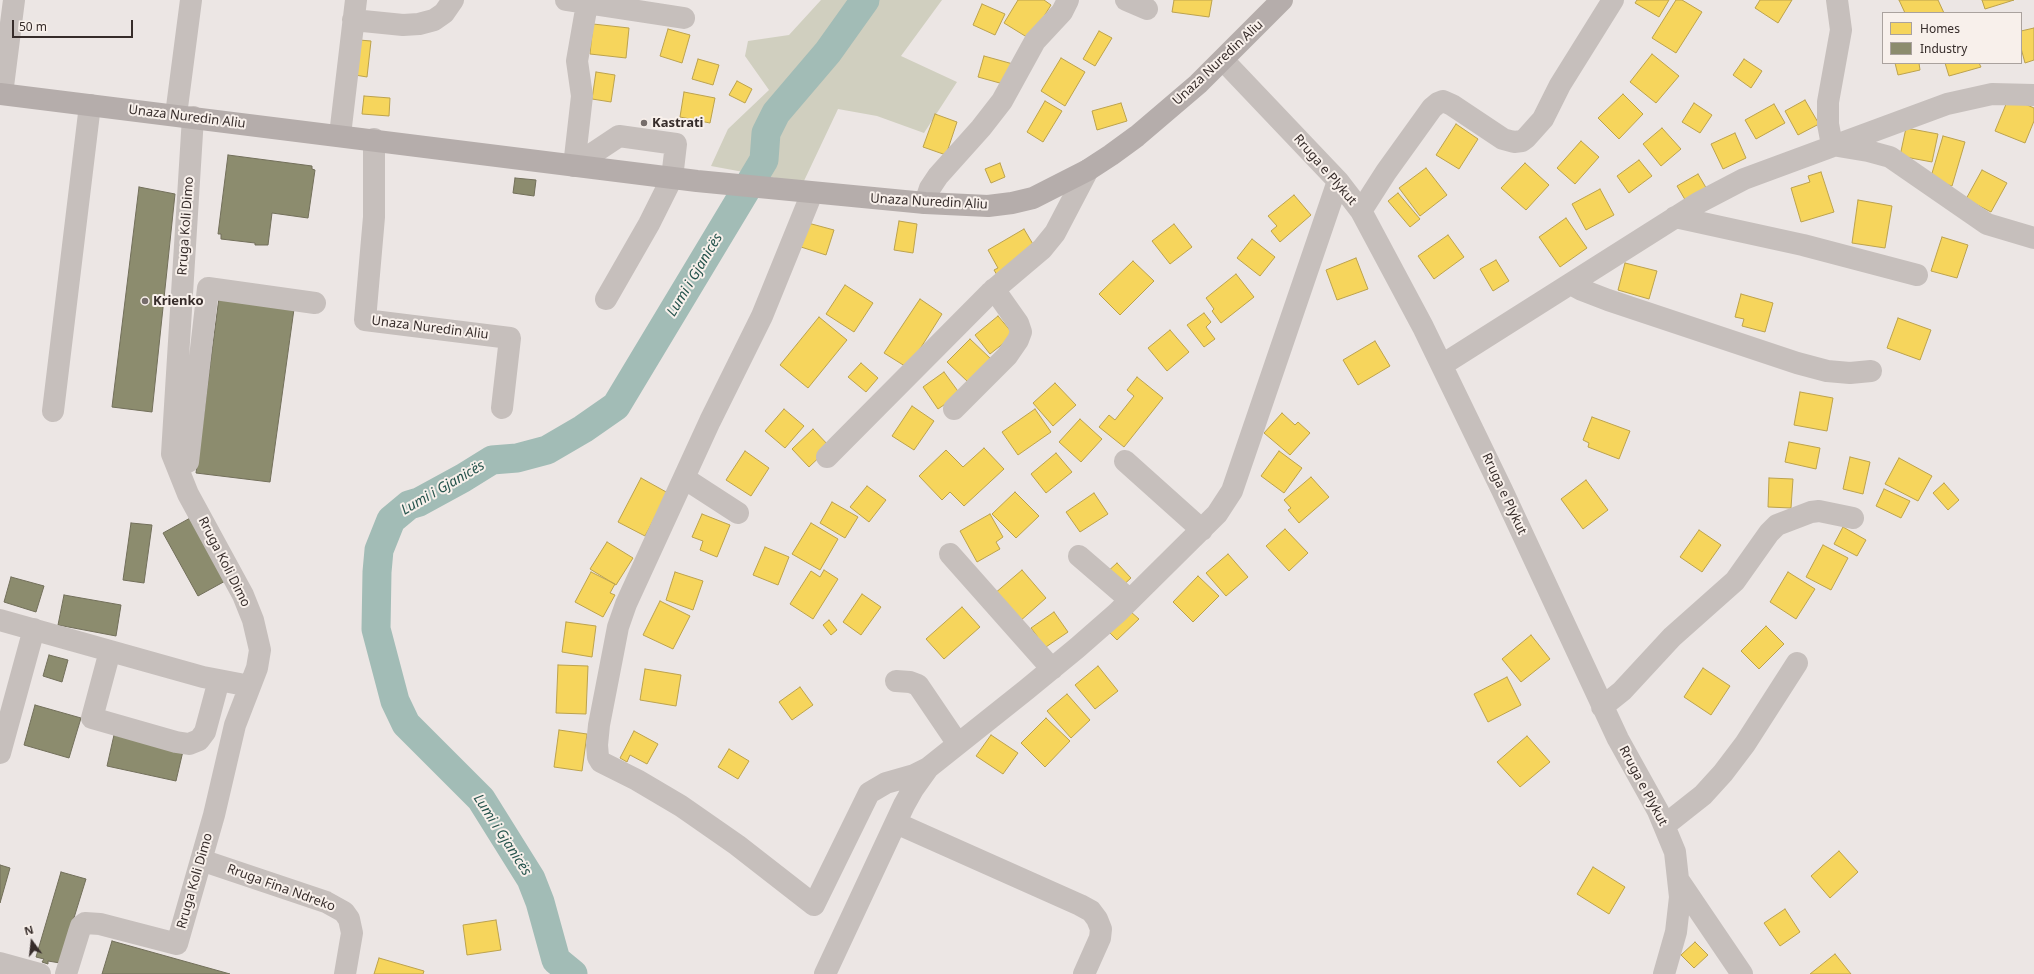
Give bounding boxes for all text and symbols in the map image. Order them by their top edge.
scale bar [14,12,135,38]
legend [1882,12,2022,64]
street label: Unaza Nuredin Aliu [1170,17,1266,109]
text: 50 m [19,18,47,35]
text: Homes [1920,20,1960,37]
text: Industry [1920,40,1967,57]
street label: Unaza Nuredin Aliu [128,102,246,132]
place label: Kastrati [652,115,703,131]
marker: Kastrati [639,118,649,128]
street label: Rruga e Plykut [1290,132,1360,208]
street label: Rruga Koli Dimo [175,176,197,276]
street label: Unaza Nuredin Aliu [870,191,988,213]
water label: Lumi i Gjanicës [664,231,726,319]
place label: Krienko [153,293,204,309]
marker: Krienko [140,296,150,306]
street label: Unaza Nuredin Aliu [371,313,489,343]
street label: Rruga e Plykut [1478,451,1530,537]
water label: Lumi i Gjanicës [398,457,488,519]
street label: Rruga Koli Dimo [195,514,253,610]
street label: Rruga e Plykut [1615,743,1671,829]
water label: Lumi i Gjanicës [469,791,535,879]
street label: Rruga Koli Dimo [174,831,216,931]
street label: Rruga Fina Ndreko [225,861,337,915]
north arrow [12,922,52,962]
text: N [22,922,35,938]

